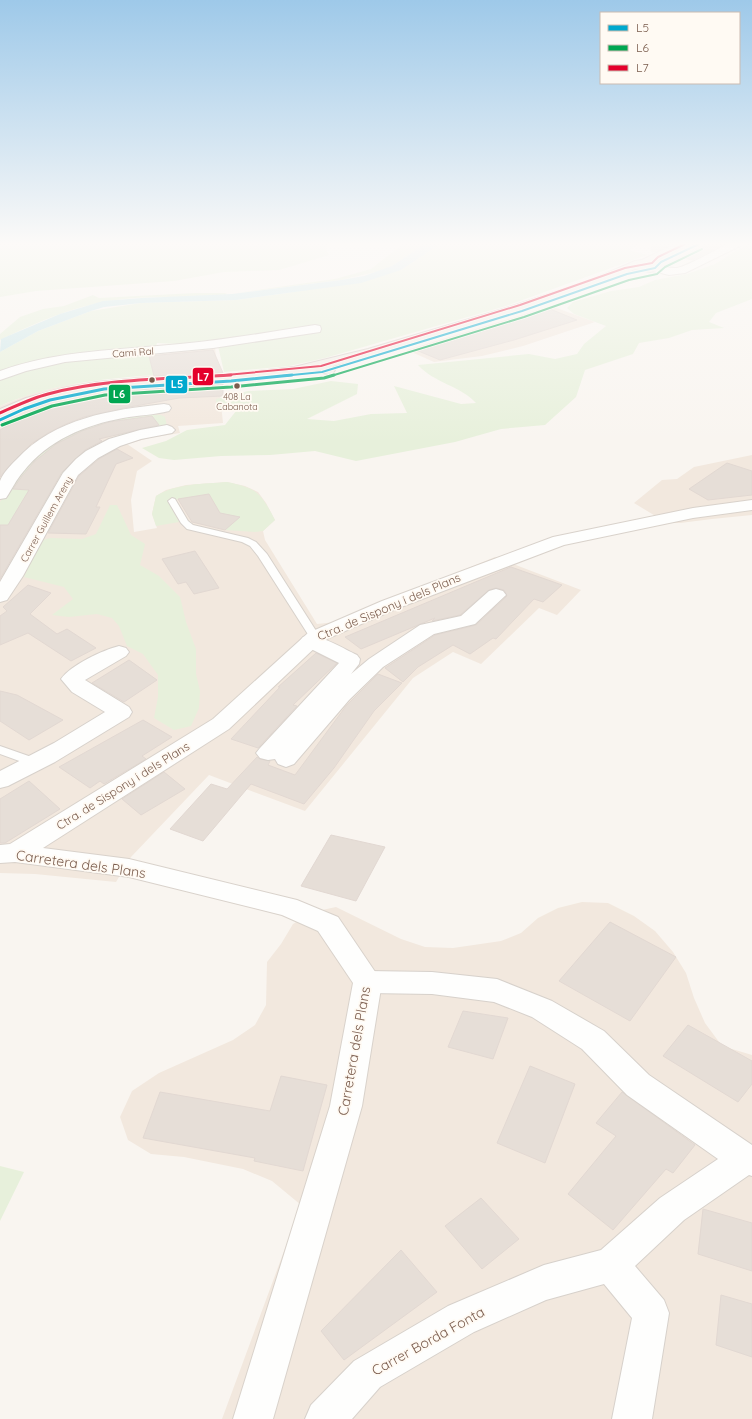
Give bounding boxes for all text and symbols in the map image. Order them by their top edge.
legend [600,12,740,84]
text: L5 [636,20,649,35]
text: L6 [636,40,649,55]
text: L7 [636,60,649,75]
street label: Cami Ral [112,345,154,360]
line badge: L7 [192,367,214,386]
text: L7 [197,370,209,384]
unlabelled marker [147,375,157,385]
line badge: L5 [165,375,188,394]
text: L5 [171,377,183,391]
marker: 408 La Cabanota [232,381,242,391]
line badge: L6 [108,384,131,404]
text: L6 [113,387,125,401]
place label: 408 La Cabanota [216,391,258,412]
street label: Carrer Guillem Areny [17,474,75,564]
street label: Ctra. de Sispony i dels Plans [315,569,463,644]
street label: Ctra. de Sispony i dels Plans [53,738,192,833]
street label: Carretera dels Plans [15,846,147,882]
street label: Carretera dels Plans [334,985,374,1117]
street label: Carrer Borda Fonta [368,1303,488,1379]

